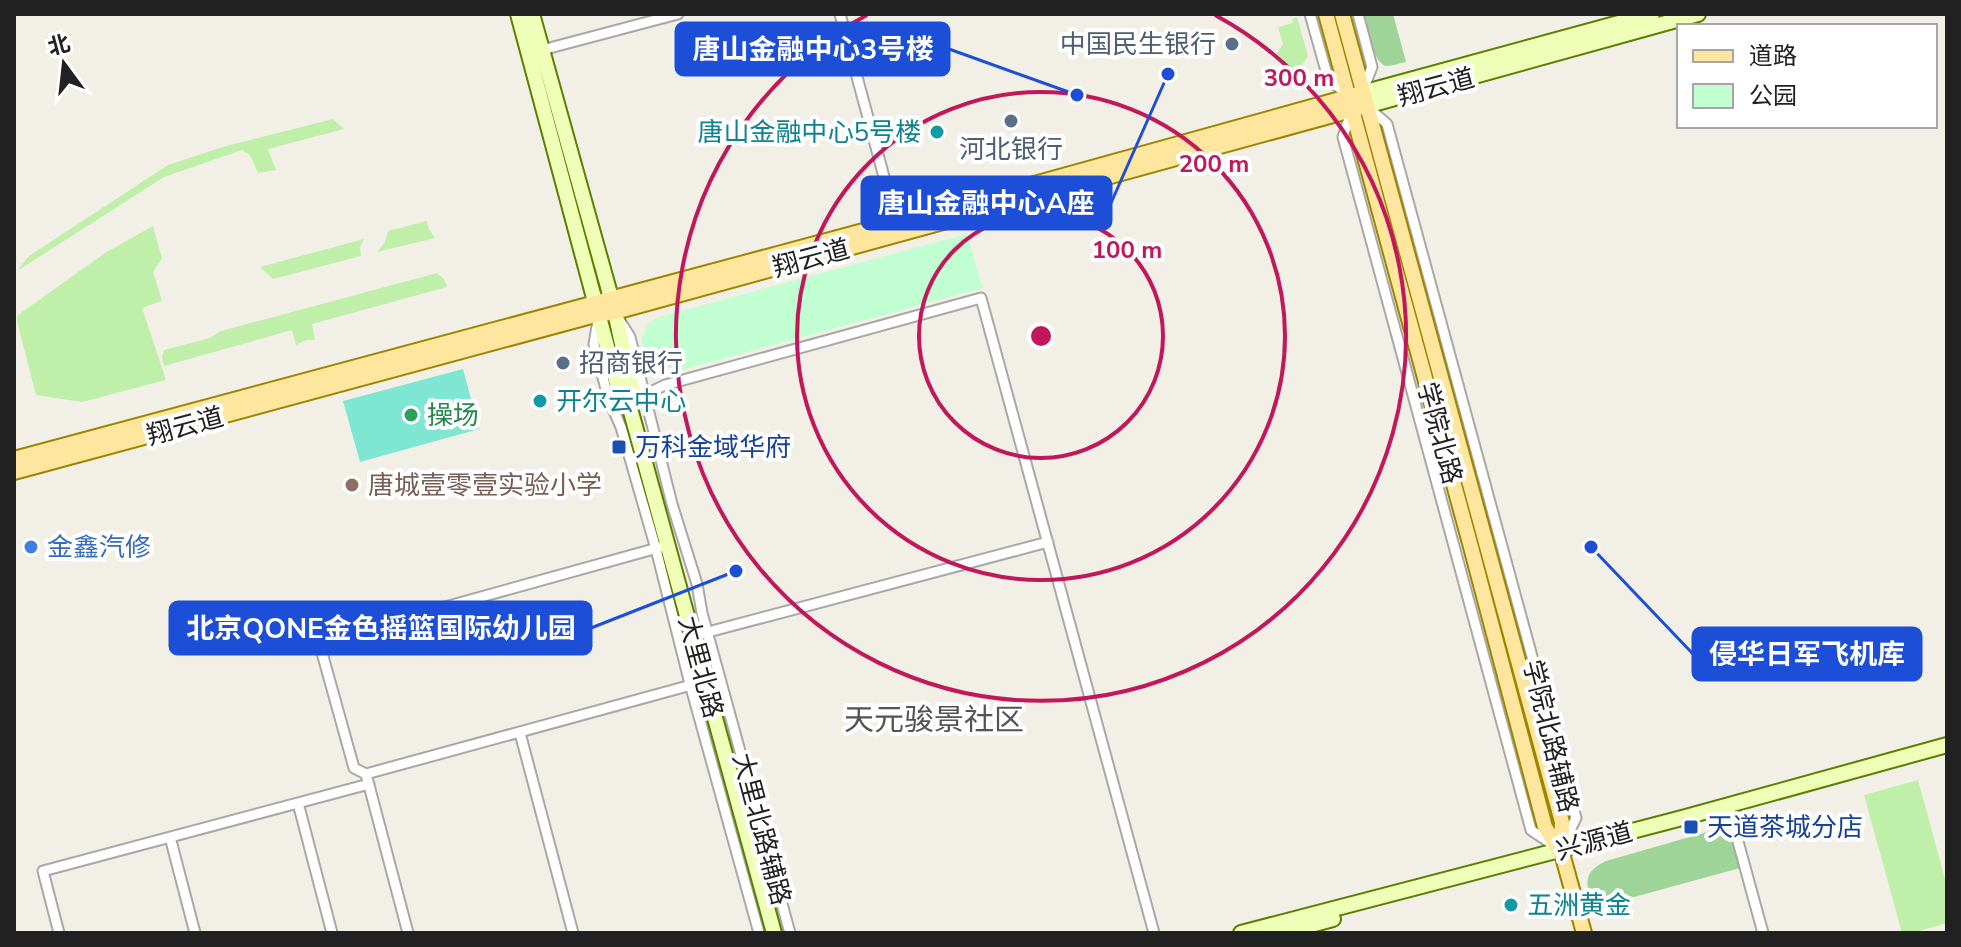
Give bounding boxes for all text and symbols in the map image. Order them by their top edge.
callout: 唐山金融中心3号楼 [676,23,949,75]
north arrow [24,24,104,104]
legend [1677,24,1937,128]
place label: 中国民生银行 [1060,27,1216,62]
text: 北 [45,28,74,63]
text: 唐山金融中心3号楼 [693,31,933,69]
marker: 中国民生银行 [1223,35,1241,53]
text: 道路 [1749,40,1797,72]
street label: 翔云道 [1394,60,1478,114]
text: 300 m [1264,62,1334,94]
text: 公园 [1749,80,1797,112]
marker: 河北银行 [1002,112,1020,130]
place label: 唐山金融中心5号楼 [697,115,921,150]
marker: 唐山金融中心5号楼 [928,123,946,141]
place label: 河北银行 [959,132,1063,167]
text: 200 m [1179,148,1249,180]
callout: 唐山金融中心A座 [862,177,1111,229]
text: 唐山金融中心A座 [878,185,1094,223]
street label: 翔云道 [769,231,853,285]
text: 100 m [1092,234,1162,266]
centre of rings [1027,322,1055,350]
place label: 招商银行 [579,346,683,381]
marker: 招商银行 [554,354,572,372]
street label: 学院北路 [1409,378,1470,488]
place label: 开尔云中心 [556,384,686,419]
marker: 开尔云中心 [531,392,549,410]
place label: 操场 [427,398,479,433]
street label: 翔云道 [143,399,227,453]
marker: 操场 [402,406,420,424]
place label: 万科金域华府 [635,430,791,465]
marker: 万科金域华府 [610,438,628,456]
place label: 唐城壹零壹实验小学 [368,468,602,503]
marker: 唐城壹零壹实验小学 [343,476,361,494]
place label: 金鑫汽修 [47,530,151,565]
marker: 金鑫汽修 [22,538,40,556]
callout: 北京QONE金色摇篮国际幼儿园 [170,602,591,654]
text: 北京QONE金色摇篮国际幼儿园 [186,610,576,648]
street label: 大里北路 [670,612,731,722]
callout: 侵华日军飞机库 [1693,628,1921,680]
text: 侵华日军飞机库 [1709,636,1905,674]
street label: 学院北路辅路 [1515,656,1586,816]
district label: 天元骏景社区 [844,700,1024,741]
street label: 大里北路辅路 [724,749,799,909]
place label: 天道茶城分店 [1707,810,1863,845]
street label: 兴源道 [1552,814,1636,868]
marker: 天道茶城分店 [1682,818,1700,836]
place label: 五洲黄金 [1527,888,1631,923]
marker: 五洲黄金 [1502,896,1520,914]

